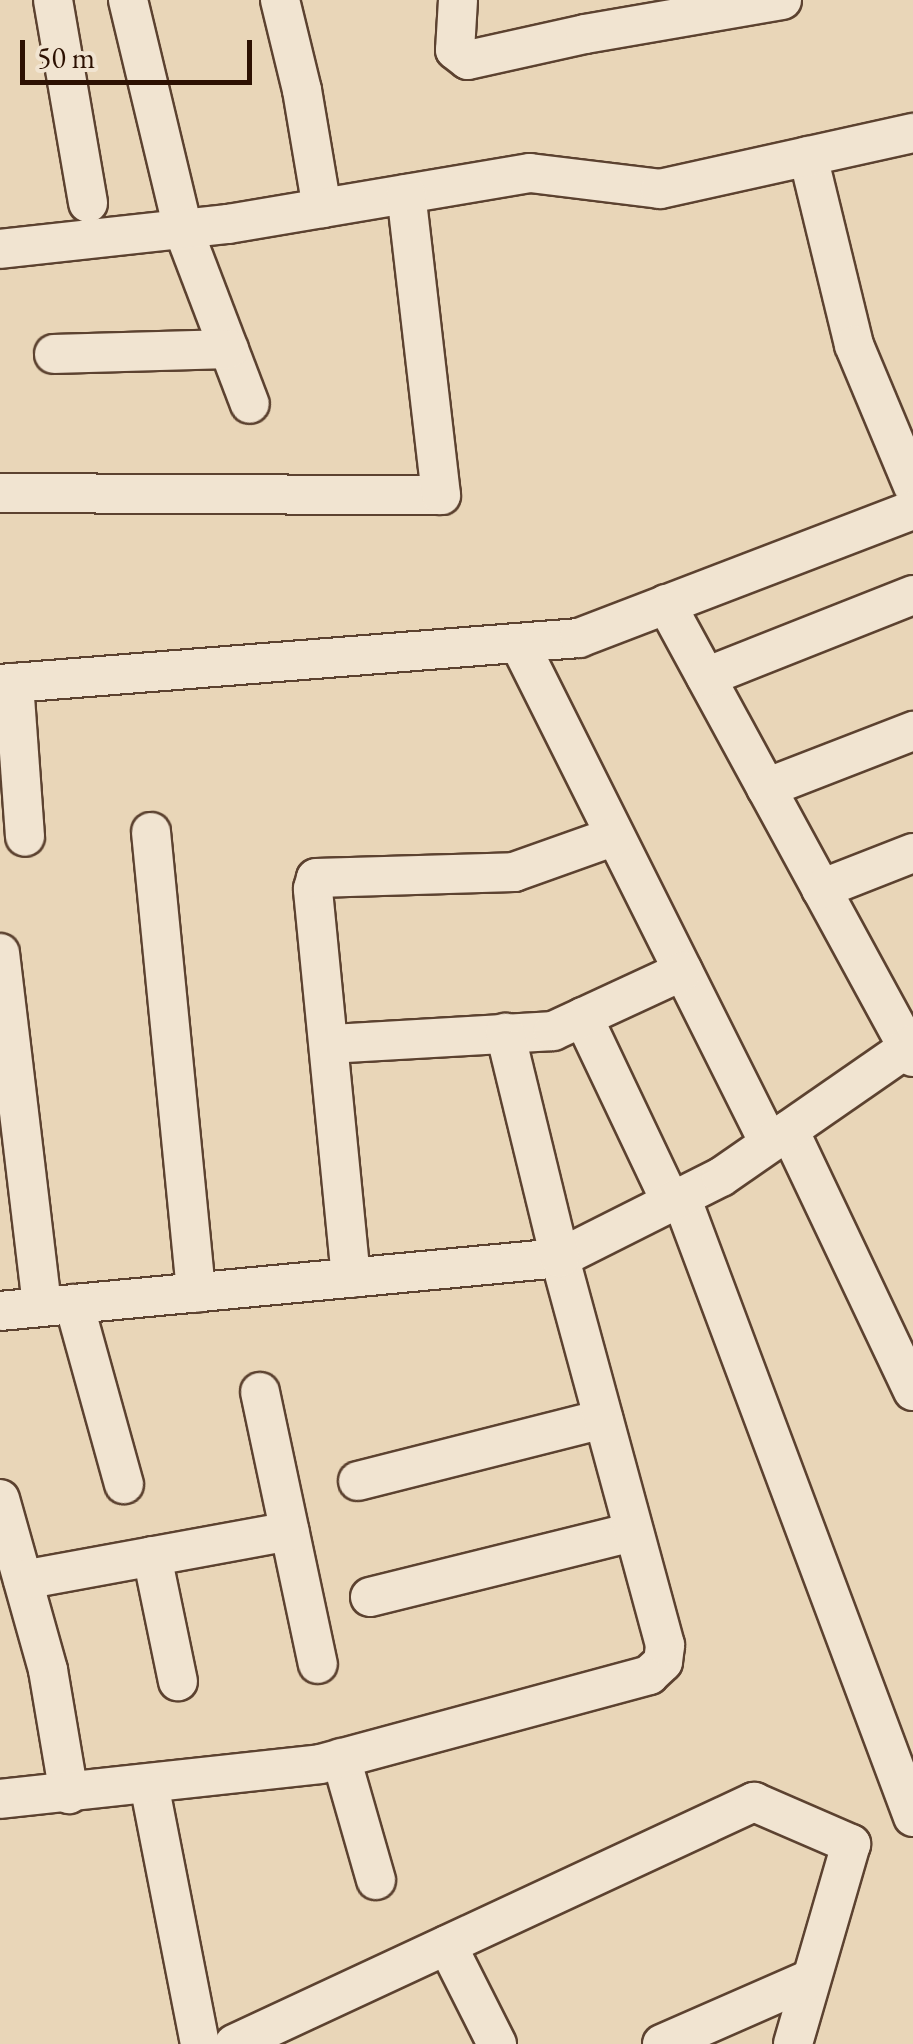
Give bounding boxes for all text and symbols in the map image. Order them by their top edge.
scale bar [25,20,258,82]
text: 50 m [37,38,95,77]

